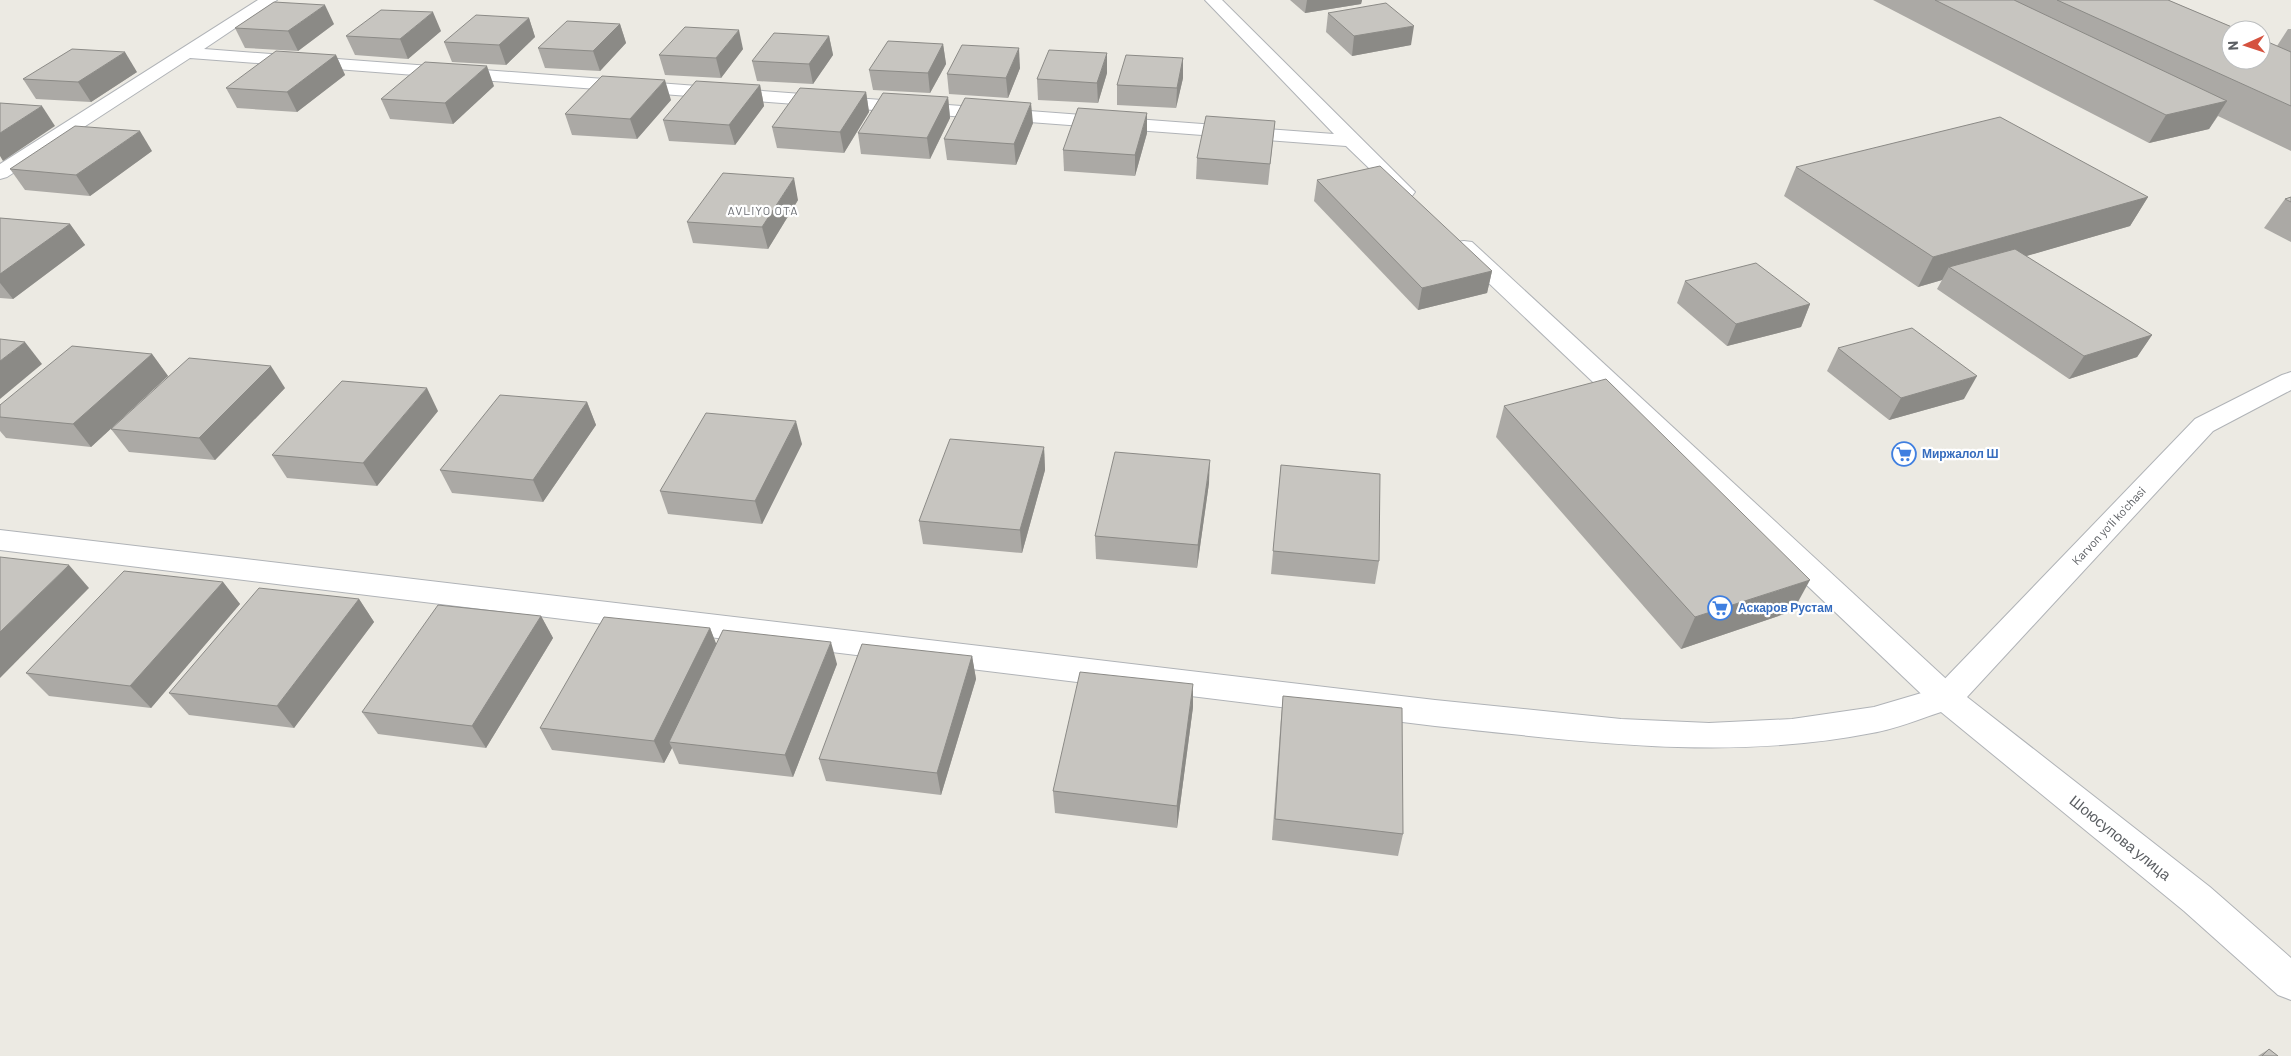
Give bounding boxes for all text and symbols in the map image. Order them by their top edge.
north arrow [2221,20,2271,70]
text: N [2224,41,2241,51]
district label: AVLIYO OTA [728,203,798,217]
supermarket icon: Миржалол Ш [1891,441,1917,467]
place label: Миржалол Ш [1922,446,1998,461]
street label: Karvon yo‘li ko'chasi [2068,483,2148,567]
supermarket icon: Аскаров Рустам [1707,595,1733,621]
place label: Аскаров Рустам [1738,600,1833,615]
street label: Шоюсупова улица [2066,791,2175,884]

